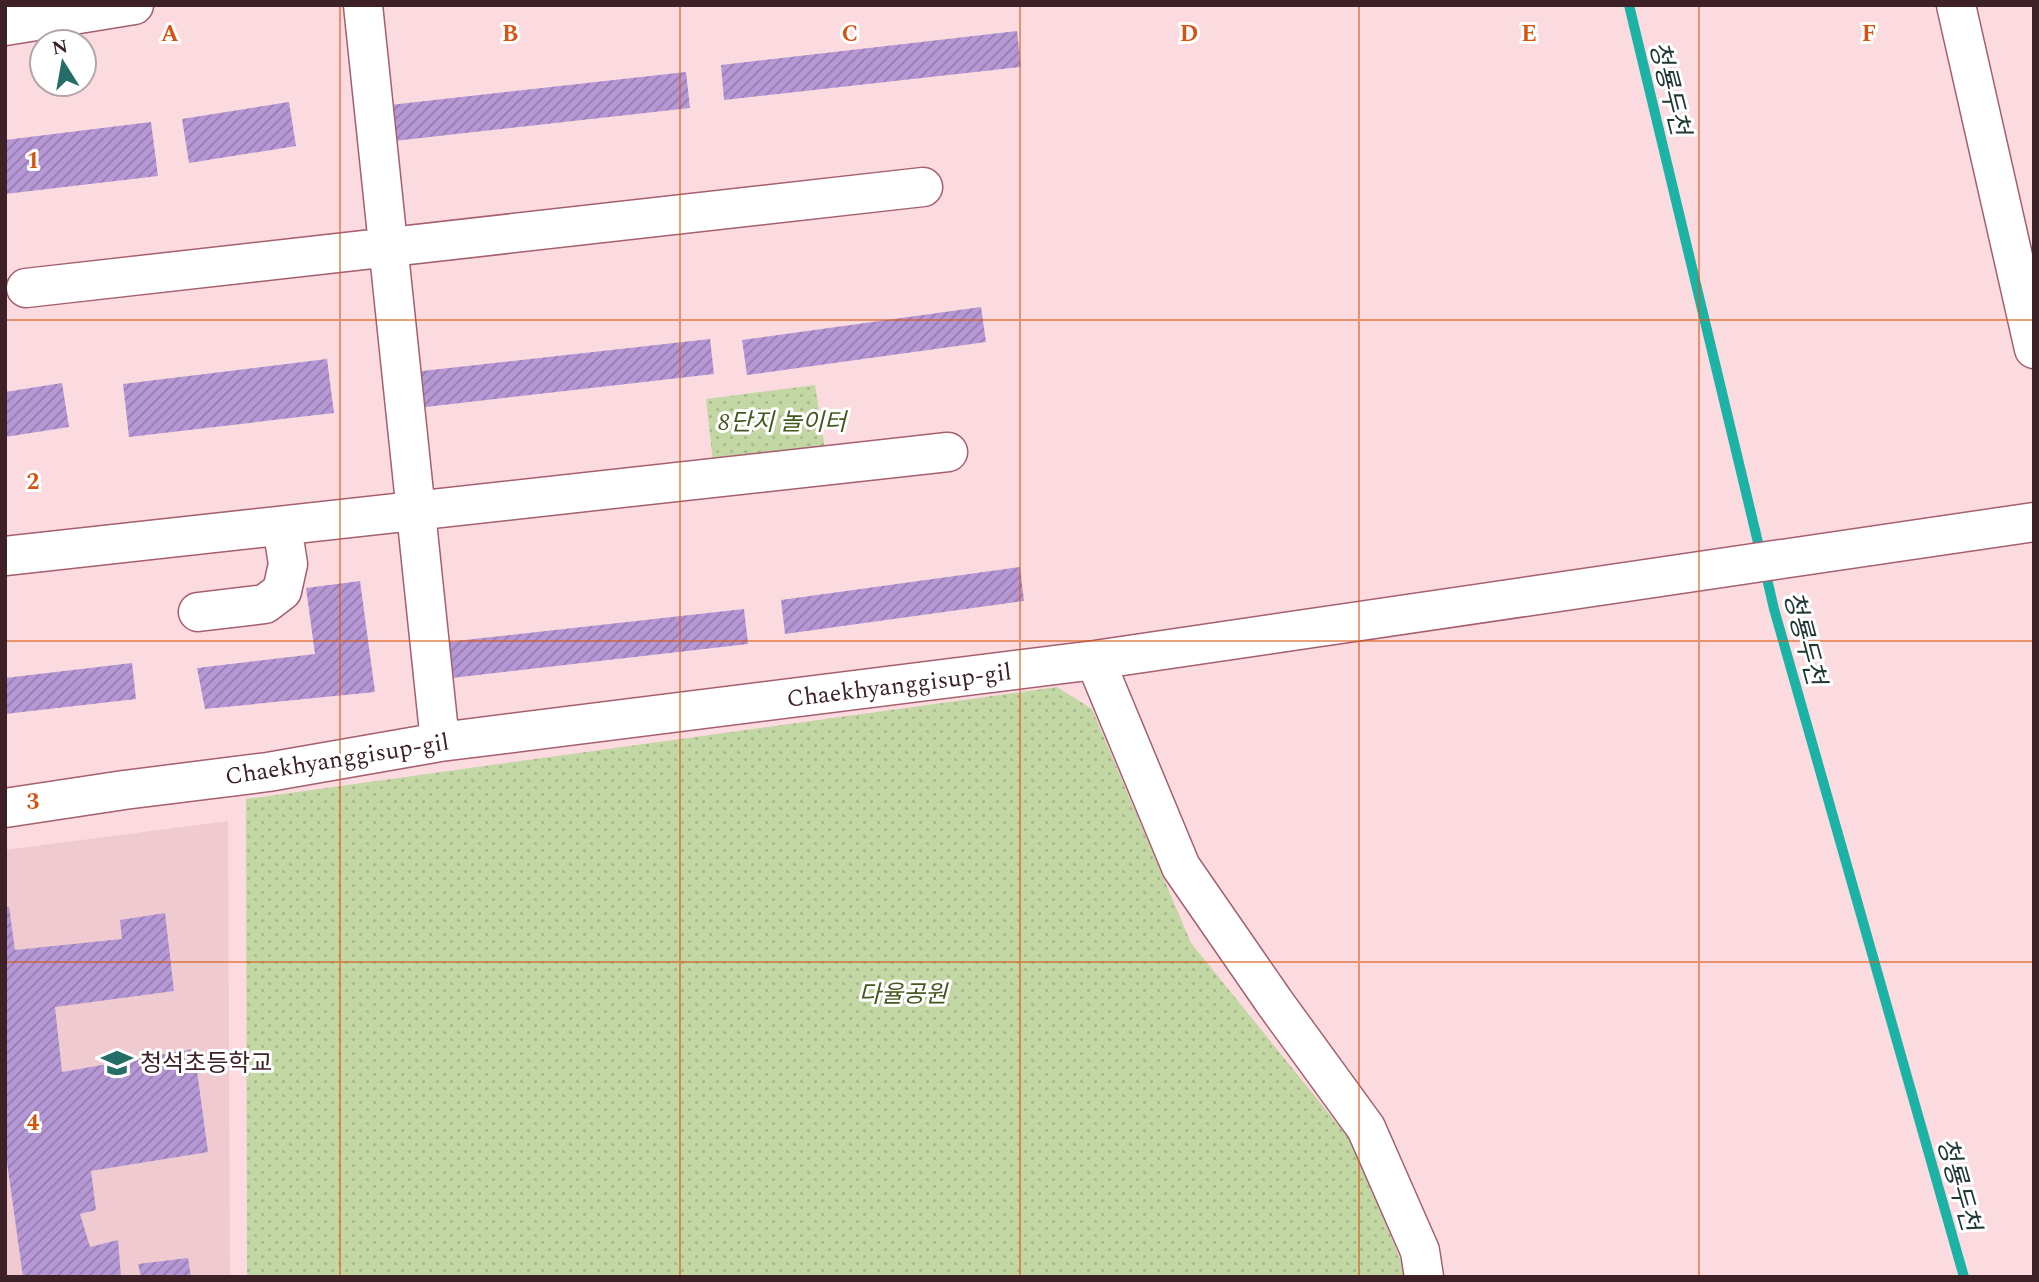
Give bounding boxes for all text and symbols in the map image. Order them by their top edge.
text: A [161,17,179,52]
text: B [502,17,518,52]
text: C [842,17,858,52]
text: D [1180,17,1198,52]
text: E [1521,17,1537,52]
text: F [1862,17,1876,52]
north arrow [28,28,98,98]
text: N [50,32,70,63]
water label: 청룡두천 [1638,37,1701,142]
text: 1 [27,144,39,179]
park label: 8단지 놀이터 [718,405,849,441]
text: 2 [27,465,40,500]
water label: 청룡두천 [1772,587,1837,693]
street label: Chaekhyanggisup-gil [785,654,1014,718]
street label: Chaekhyanggisup-gil [223,725,452,795]
text: 3 [27,785,40,820]
park label: 다율공원 [859,977,949,1013]
school or university icon: 청석초등학교 [100,1046,134,1080]
place label: 청석초등학교 [140,1046,272,1082]
text: 4 [27,1106,40,1141]
water label: 청룡두천 [1926,1133,1991,1239]

